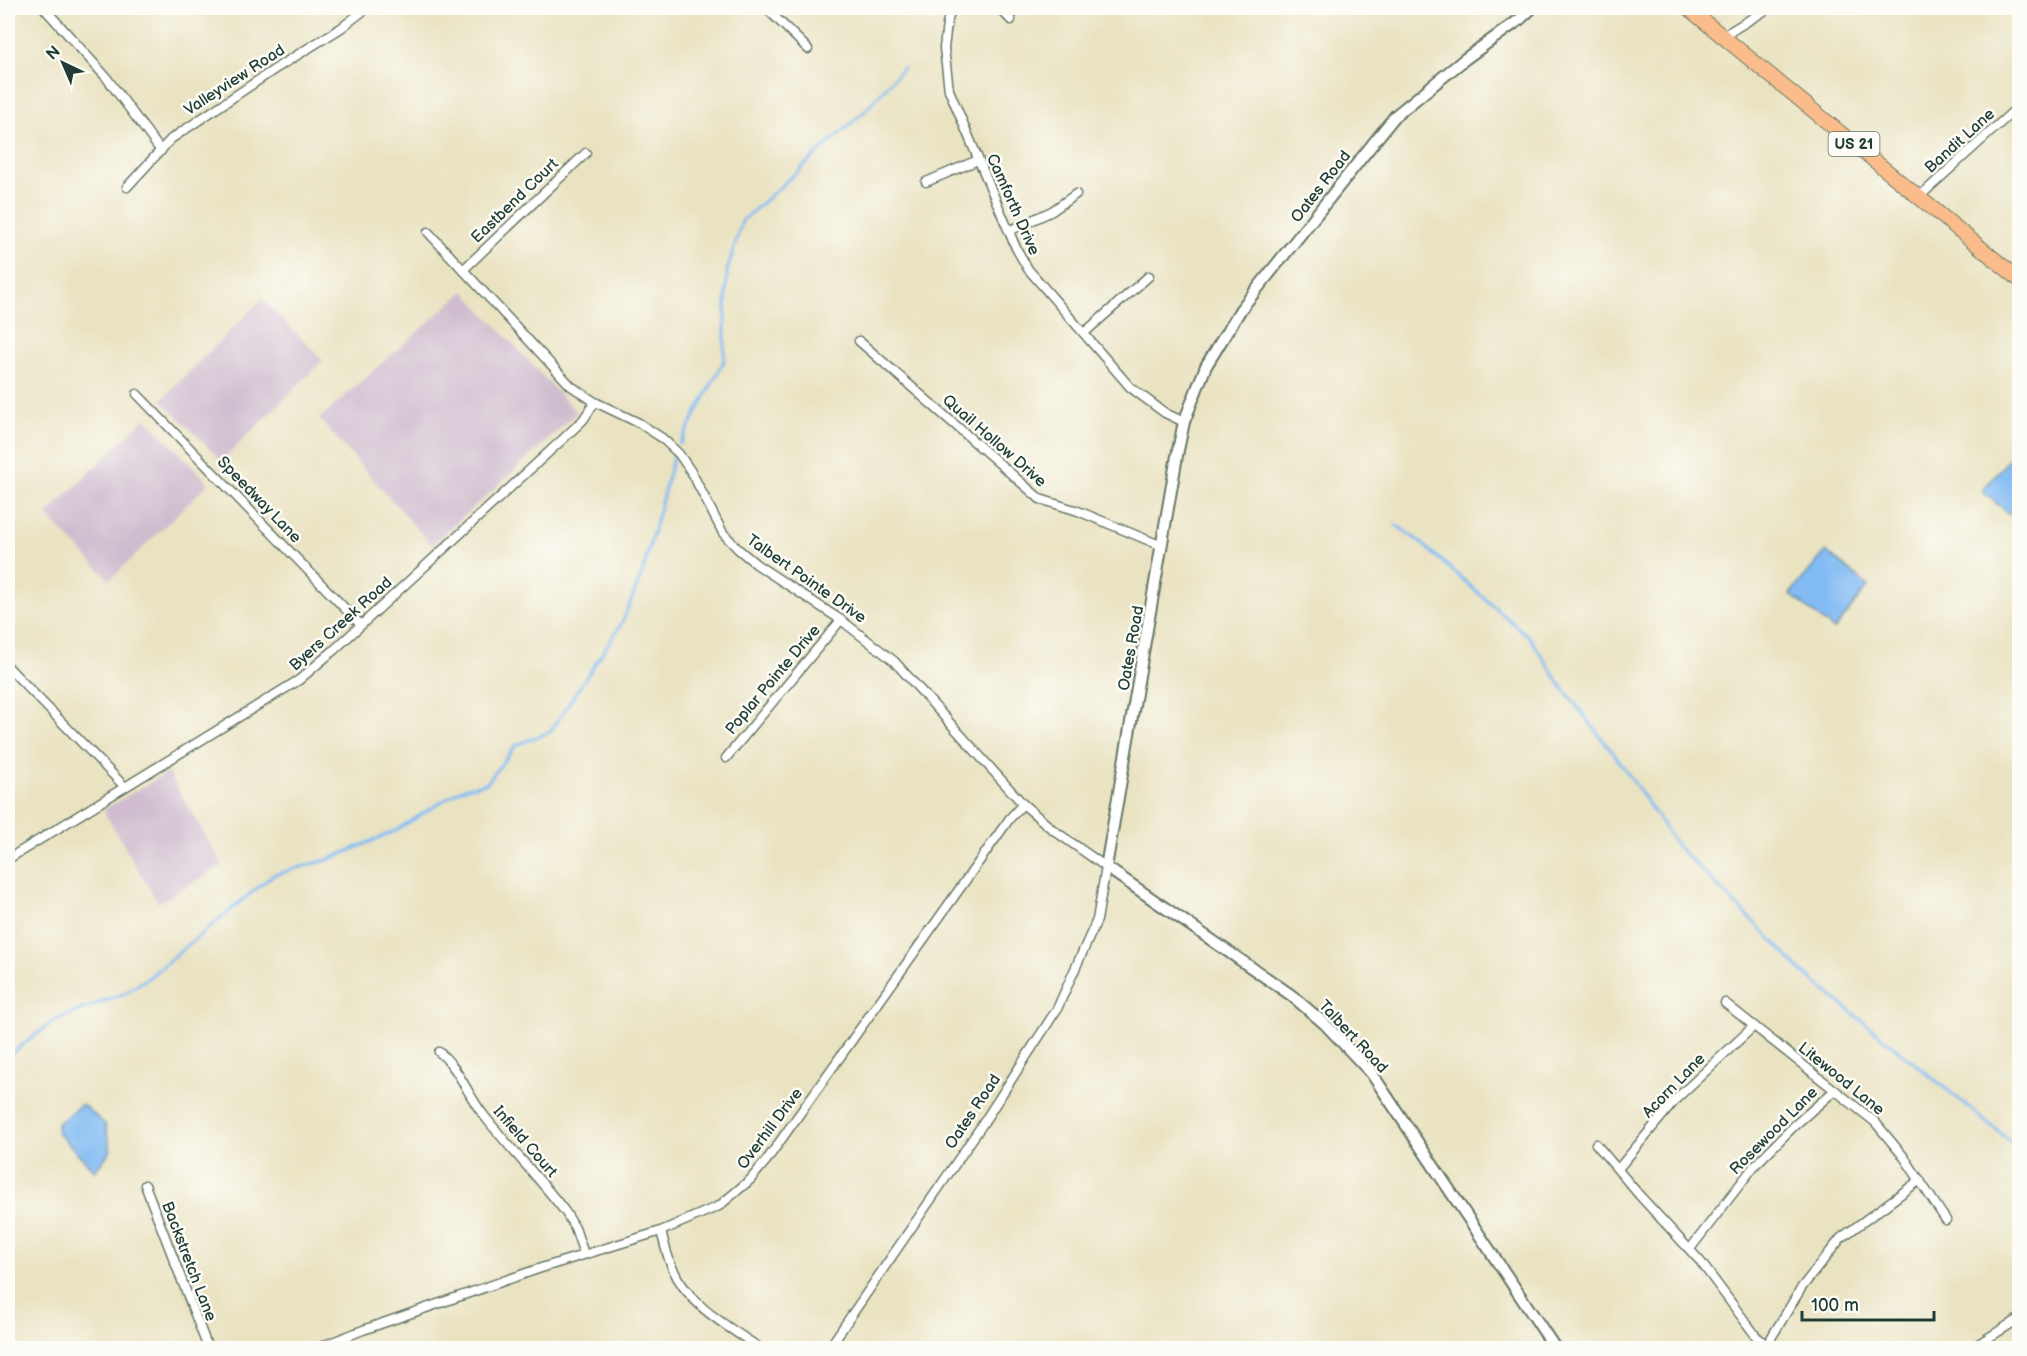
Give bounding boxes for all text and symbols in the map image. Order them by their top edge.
north arrow [33,33,93,93]
street label: Valleyview Road [181,41,289,120]
text: N [43,42,65,64]
street label: Bandit Lane [1921,104,1999,177]
road number: US 21 [1828,132,1880,156]
street label: Oates Road [1287,147,1355,227]
street label: Camforth Drive [982,151,1044,259]
street label: Eastbend Court [468,155,563,247]
street label: Quail Hollow Drive [938,391,1050,492]
street label: Speedway Lane [213,453,305,548]
street label: Talbert Pointe Drive [743,531,870,628]
street label: Byers Creek Road [286,573,396,675]
street label: Oates Road [1115,604,1148,692]
street label: Poplar Pointe Drive [722,621,825,739]
street label: Talbert Road [1314,997,1392,1077]
street label: Litewood Lane [1794,1039,1888,1120]
street label: Acorn Lane [1639,1049,1710,1122]
street label: Oates Road [941,1071,1005,1153]
street label: Rosewood Lane [1726,1083,1822,1179]
street label: Overhill Drive [734,1084,807,1173]
street label: Infield Court [489,1102,561,1182]
street label: Backstretch Lane [157,1199,220,1324]
scale bar [1802,1284,1934,1322]
text: 100 m [1811,1295,1859,1316]

